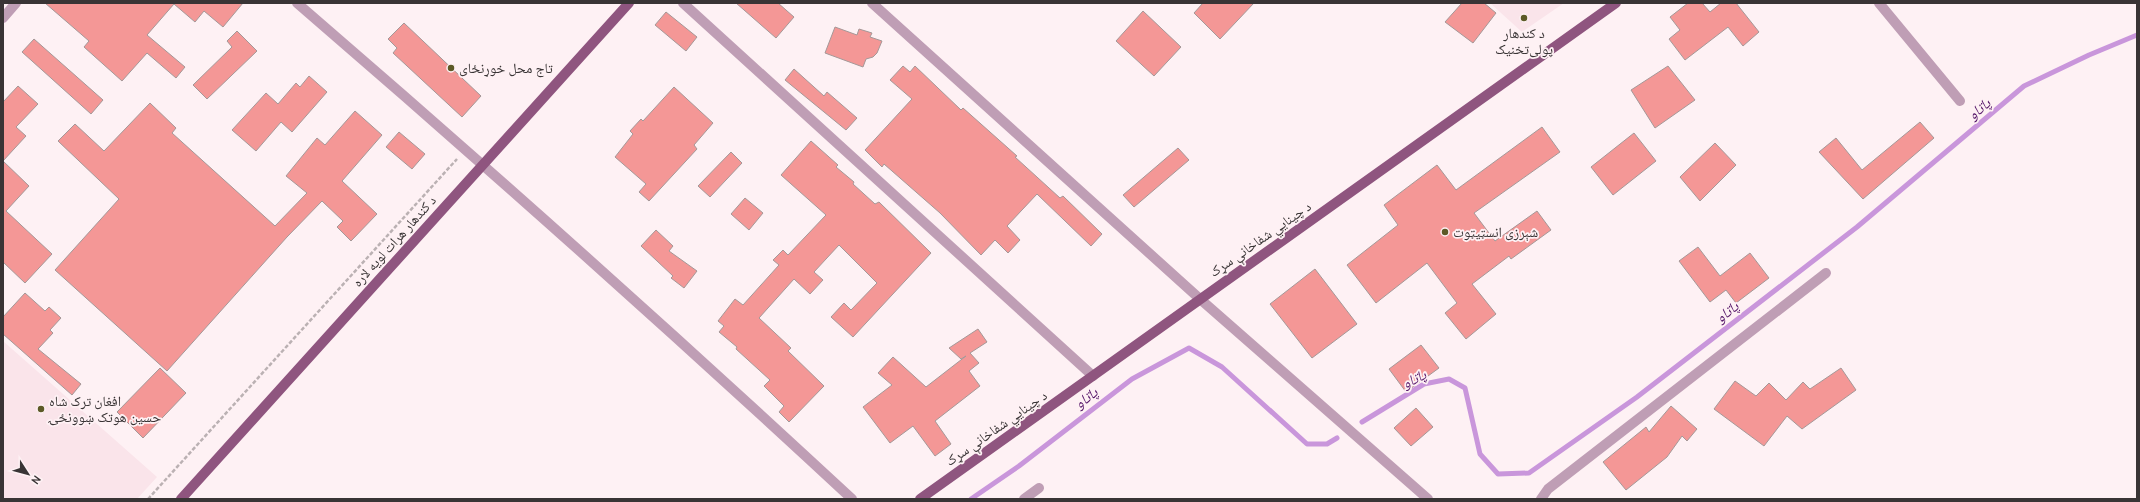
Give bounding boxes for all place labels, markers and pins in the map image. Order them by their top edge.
marker: د کندهار پولی‌تخنیک [1519,13,1529,23]
place label: د کندهار پولی‌تخنیک [1495,24,1553,58]
place label: تاج محل خوړنځای [459,59,553,78]
marker: تاج محل خوړنځای [446,63,456,73]
place label: شېرزی انسټيټوت [1453,223,1538,241]
marker: شېرزی انسټيټوت [1440,227,1450,237]
place label: افغان ترک شاه حسین هوتک ښوونځۍ [48,392,161,426]
marker: افغان ترک شاه حسین هوتک ښوونځۍ [36,404,46,414]

